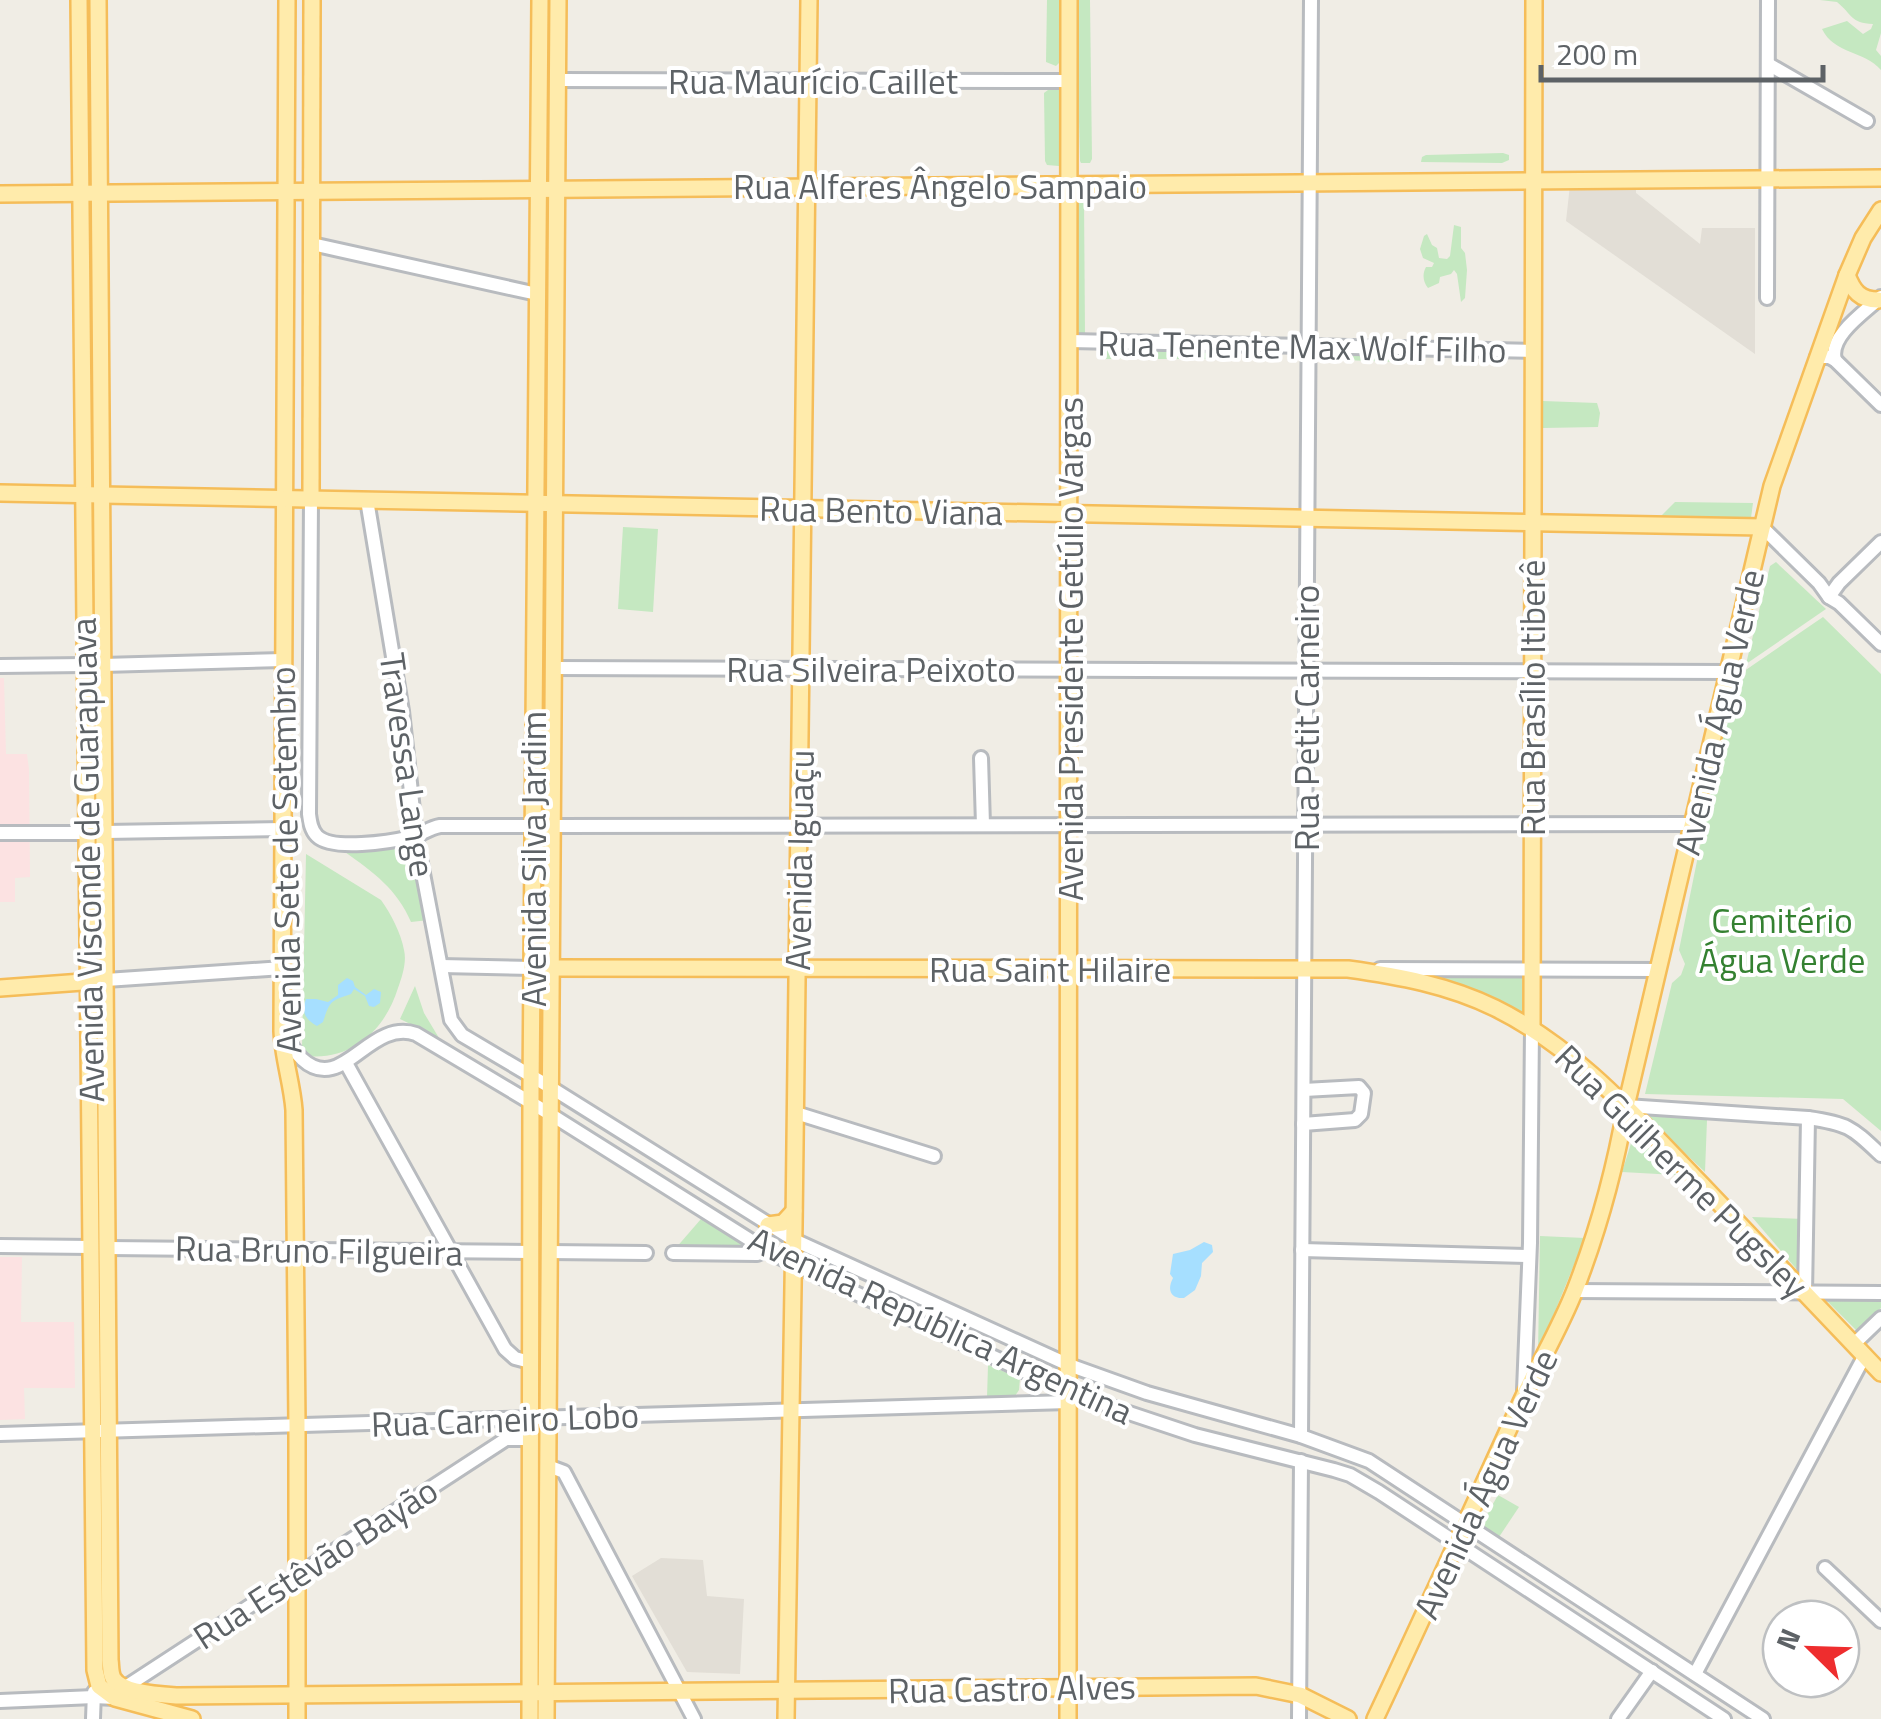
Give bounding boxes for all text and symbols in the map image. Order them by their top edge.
scale bar [1541,20,1824,82]
text: 200 m [1556,31,1638,77]
street label: Rua Maurício Caillet [668,54,958,108]
street label: Rua Alferes Ângelo Sampaio [733,159,1147,213]
street label: Rua Tenente Max Wolf Filho [1097,315,1507,377]
street label: Avenida Presidente Getúlio Vargas [1043,397,1097,901]
street label: Rua Bento Viana [759,481,1003,539]
street label: Rua Brasílio Itiberê [1505,560,1559,836]
street label: Avenida Água Verde [1660,564,1778,860]
street label: Rua Petit Carneiro [1279,585,1333,851]
street label: Avenida Visconde de Guarapuava [56,617,118,1103]
street label: Rua Silveira Peixoto [726,642,1016,696]
street label: Travessa Lange [366,650,450,880]
street label: Avenida Sete de Setembro [255,666,315,1054]
street label: Avenida Silva Jardim [506,711,560,1007]
street label: Avenida Iguaçu [770,749,828,971]
park label: Cemitério Água Verde [1698,893,1866,987]
street label: Rua Saint Hilaire [929,942,1171,996]
street label: Rua Guilherme Pugsley [1543,1032,1821,1310]
street label: Avenida República Argentina [740,1212,1142,1438]
street label: Rua Bruno Filgueira [174,1220,464,1280]
street label: Avenida Água Verde [1399,1340,1571,1628]
street label: Rua Carneiro Lobo [370,1387,640,1451]
street label: Rua Estêvão Bayão [182,1463,448,1663]
north arrow [1761,1599,1861,1699]
text: N [1764,1622,1811,1656]
street label: Rua Castro Alves [888,1659,1136,1717]

